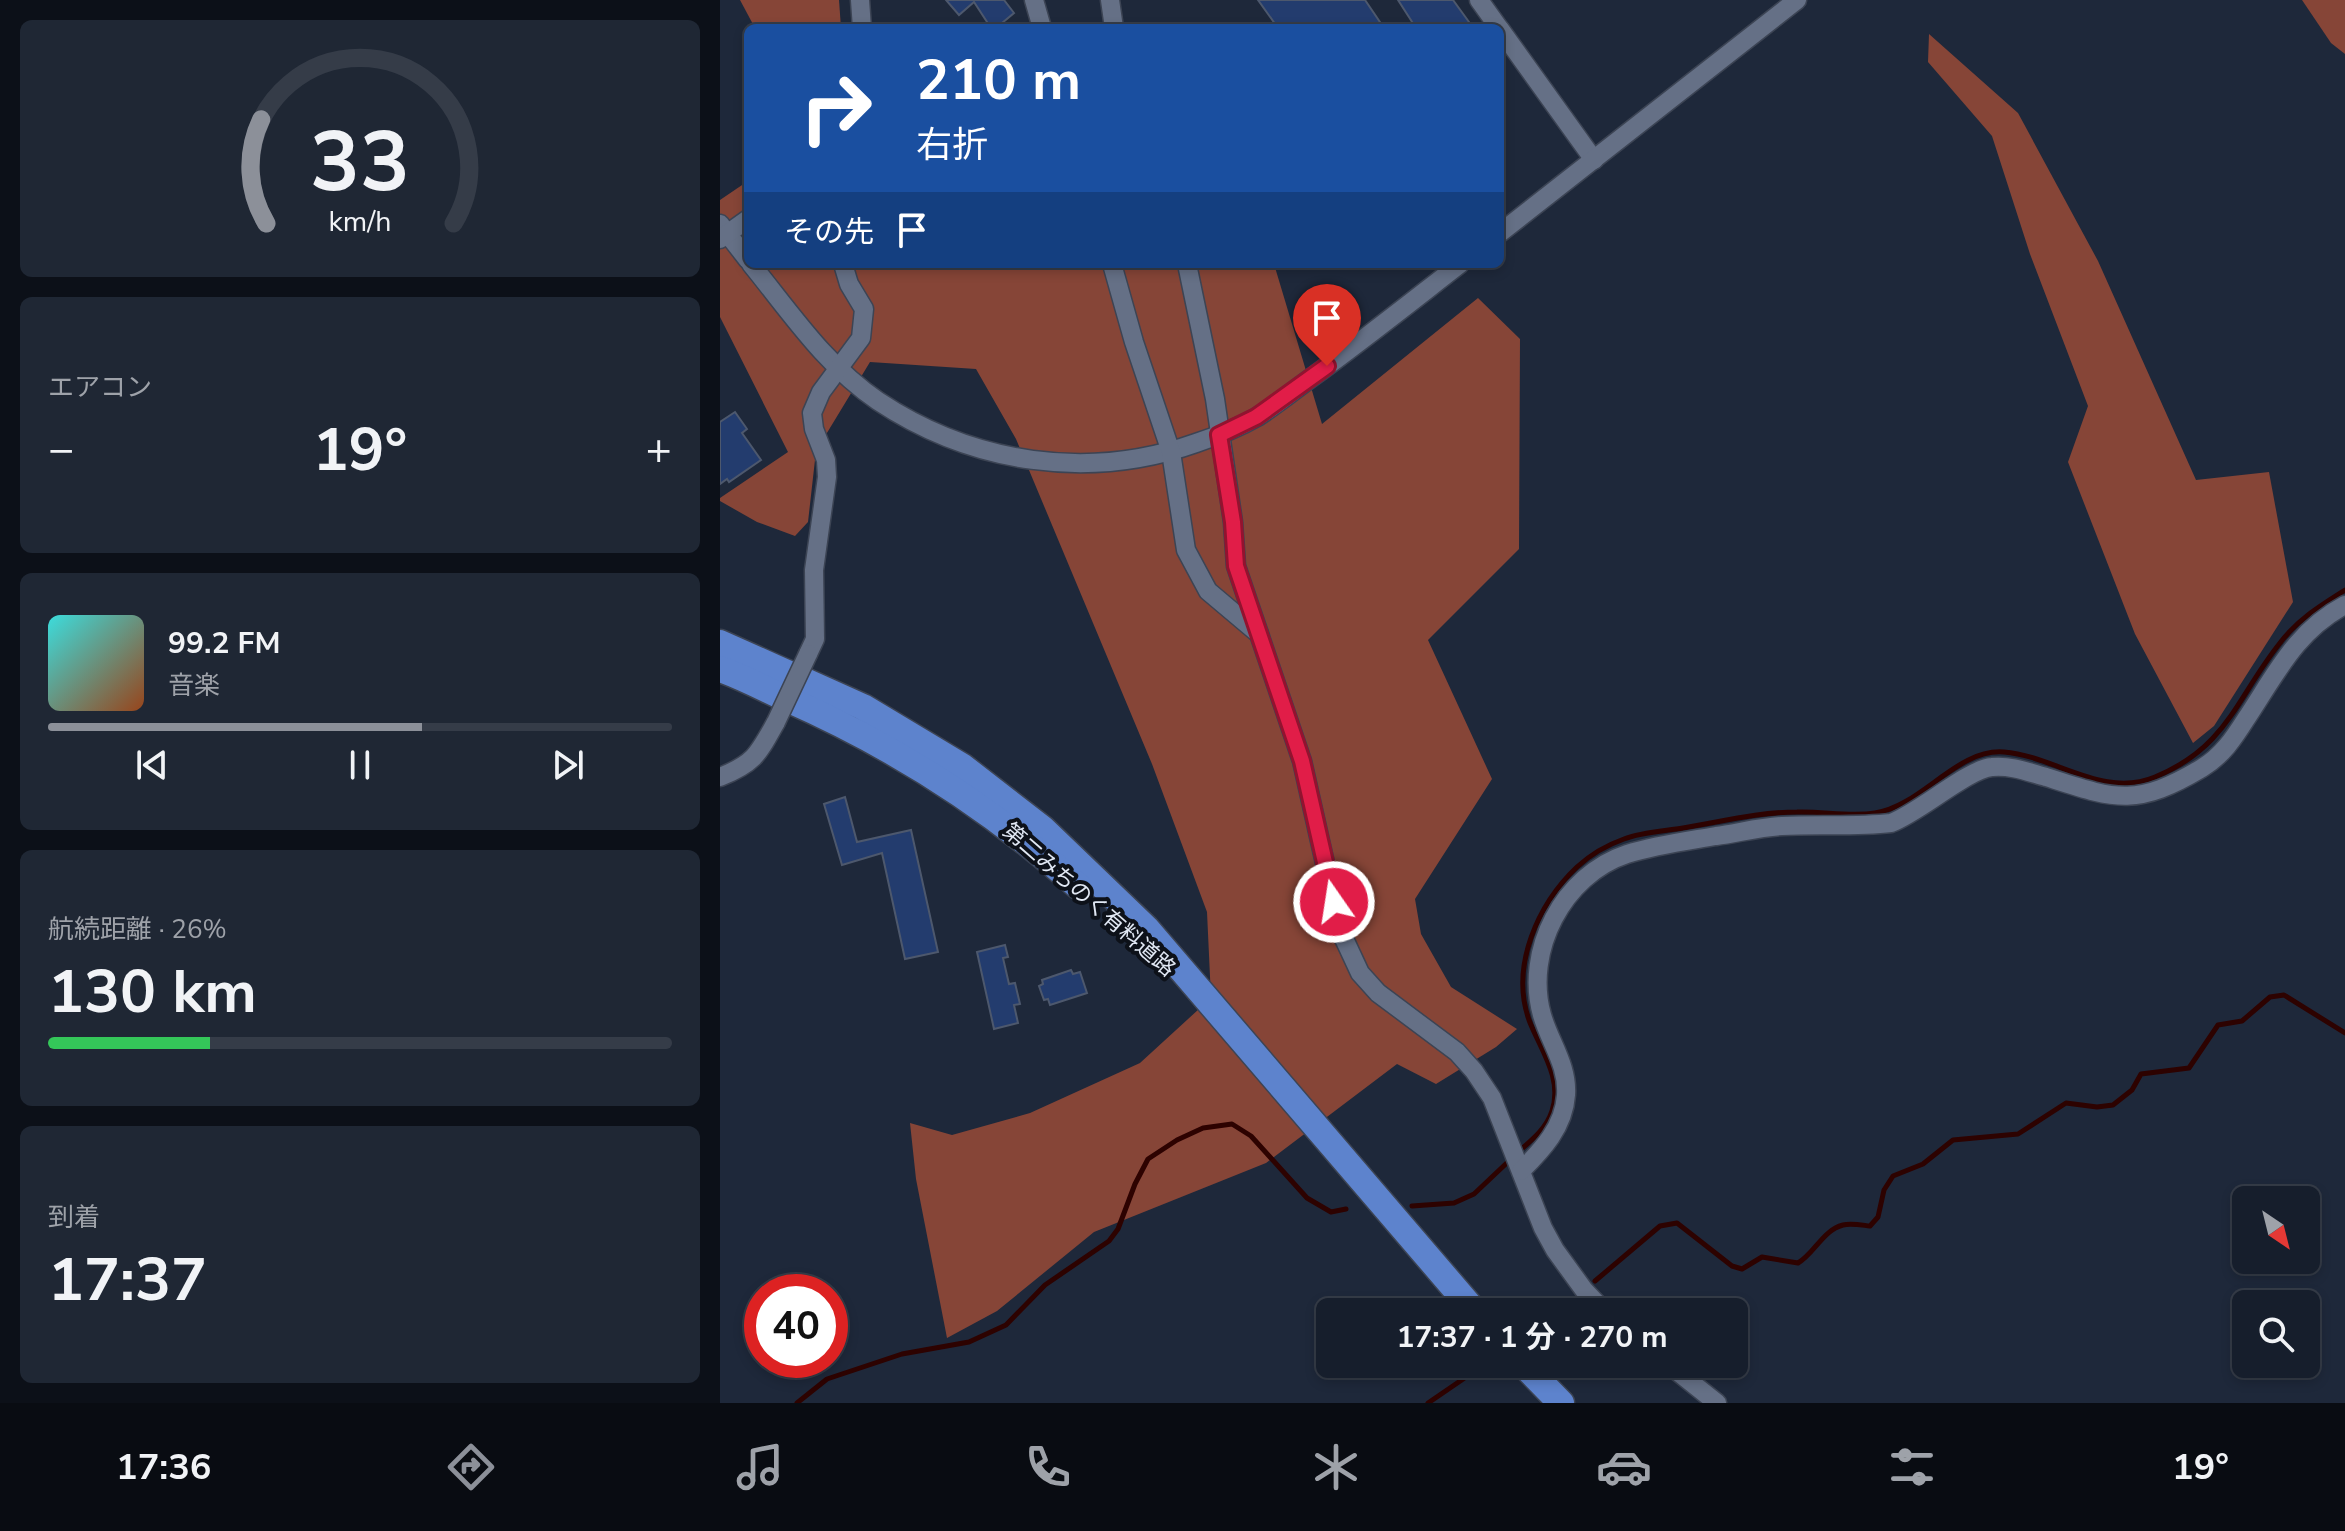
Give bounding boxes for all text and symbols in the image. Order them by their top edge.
text: 210 m [916,42,1081,119]
icon: right [784,56,888,160]
text: 33 [310,106,410,219]
text: 右折 [916,121,988,170]
text: km/h [329,202,391,241]
icon: arrive [890,208,934,252]
text: その先 [784,212,874,253]
pin [1293,284,1361,366]
icon: arrive [1305,296,1349,340]
text: エアコン [48,370,152,405]
text: 19° [313,409,407,491]
text: − [48,420,74,480]
text: + [646,420,672,480]
text: 99.2 FM [168,623,280,664]
text: 音楽 [168,668,220,703]
icon: previous [130,743,174,787]
icon: pause [338,743,382,787]
icon: next [546,743,590,787]
street label: 第二みちのく有料道路 [996,817,1182,983]
position arrow [1292,860,1376,944]
text: 航続距離 · 26% [48,912,227,947]
text: 130 km [48,951,257,1033]
north arrow [2232,1186,2320,1274]
map controls [2232,1186,2320,1378]
text: 到着 [48,1200,100,1235]
text: 17:37 [48,1239,207,1321]
speed limit sign: 40 [744,1274,848,1378]
button: search [2232,1290,2320,1378]
text: 17:37 · 1 分 · 270 m [1396,1317,1668,1358]
icon: directions [443,1439,499,1495]
icon: music [732,1439,788,1495]
icon: phone [1020,1439,1076,1495]
icon: climate [1308,1439,1364,1495]
icon: car [1596,1439,1652,1495]
icon: filters [1884,1439,1940,1495]
text: 17:36 [116,1443,211,1492]
text: 19° [2172,1443,2229,1492]

